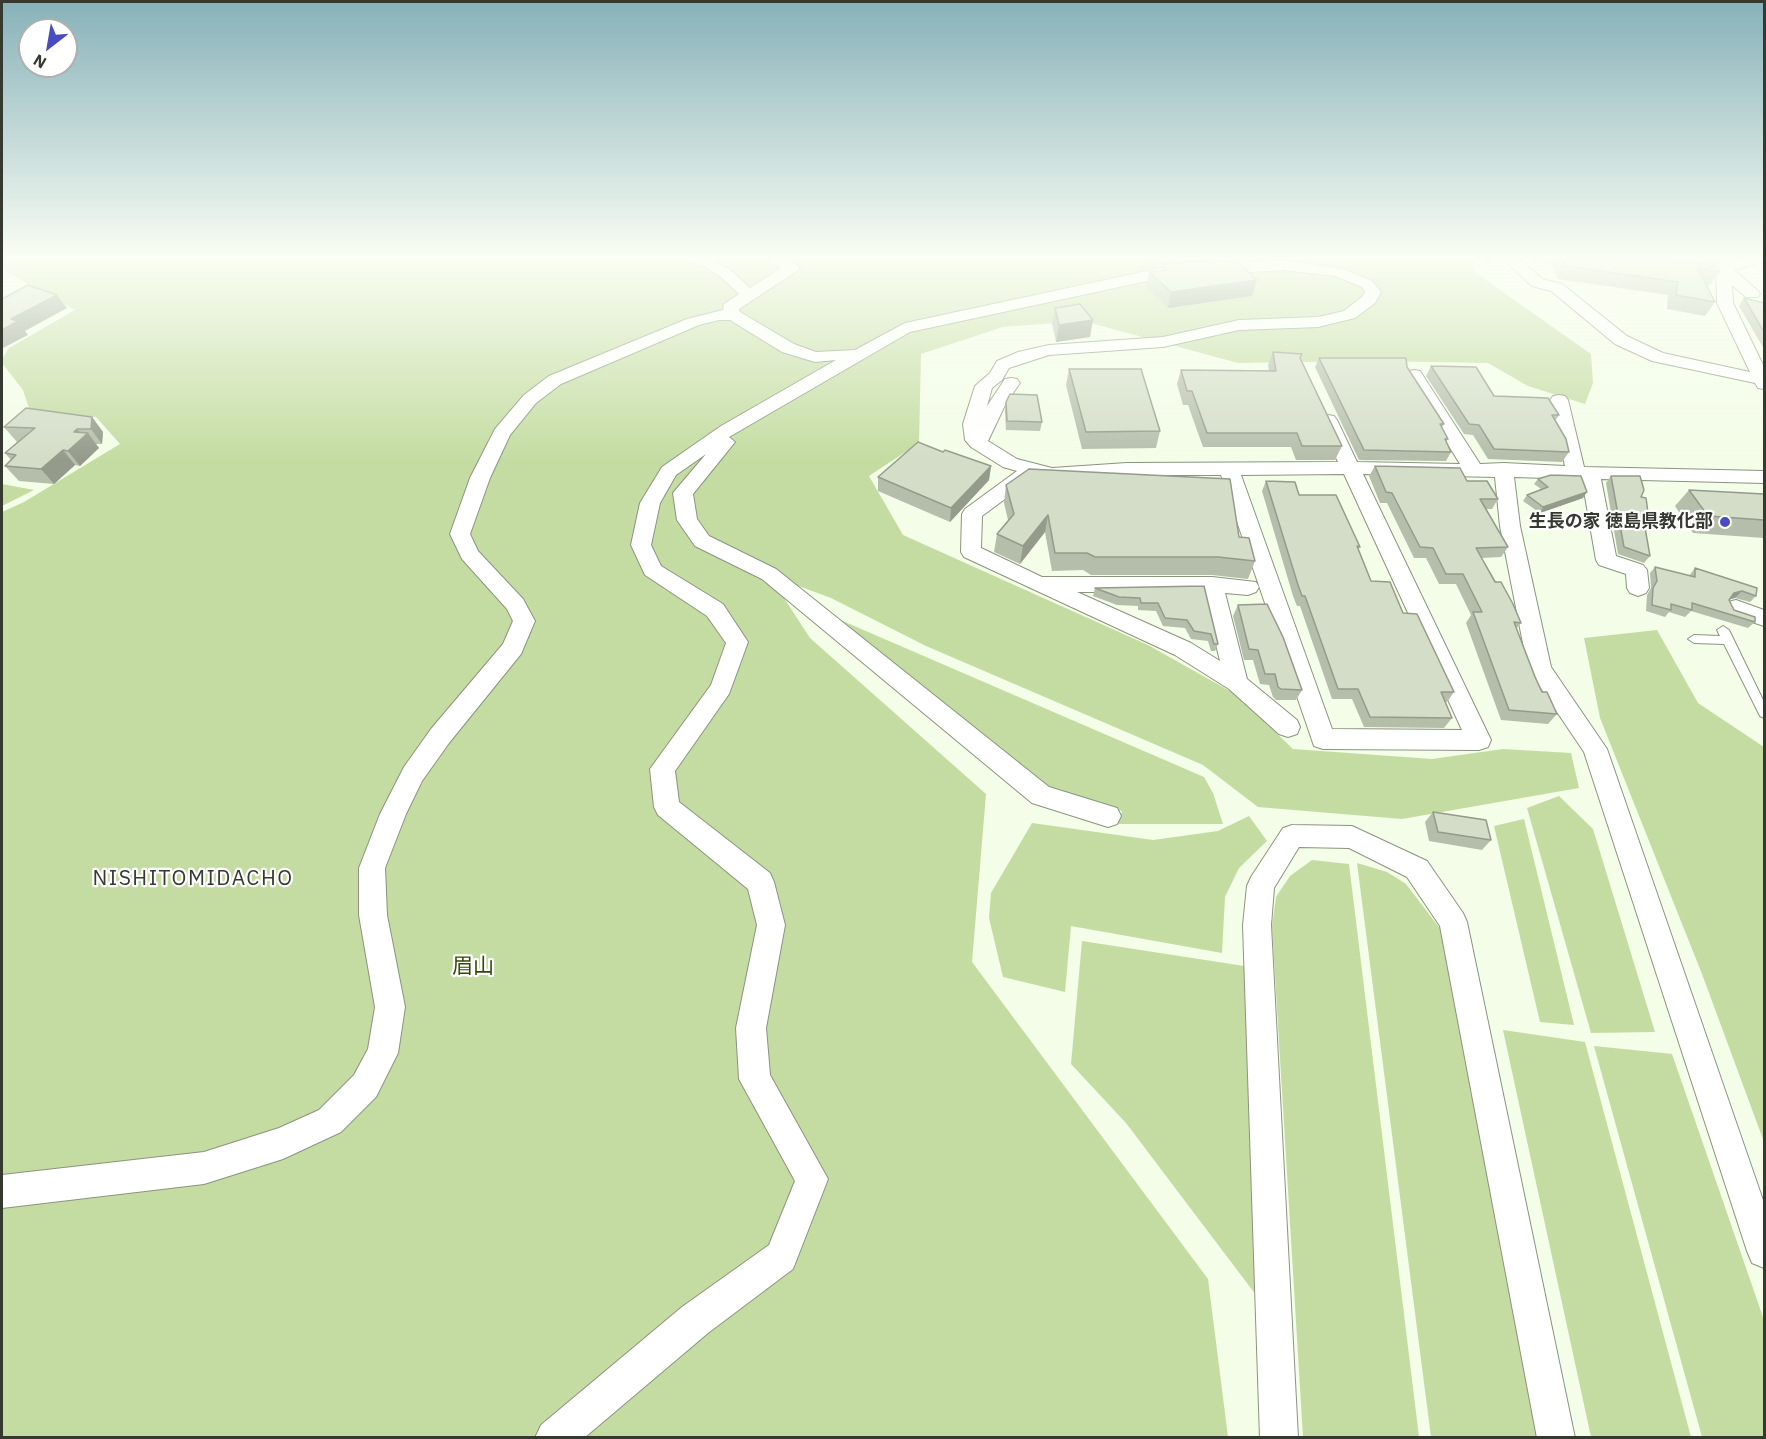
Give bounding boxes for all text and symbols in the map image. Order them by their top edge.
north arrow [18,18,78,78]
text: N [30,50,50,73]
place label: 生長の家 徳島県教化部 [1529,511,1713,533]
marker: 生長の家 徳島県教化部 [1718,515,1732,529]
district label: NISHITOMIDACHO [92,866,294,892]
park label: 眉山 [452,954,494,980]

